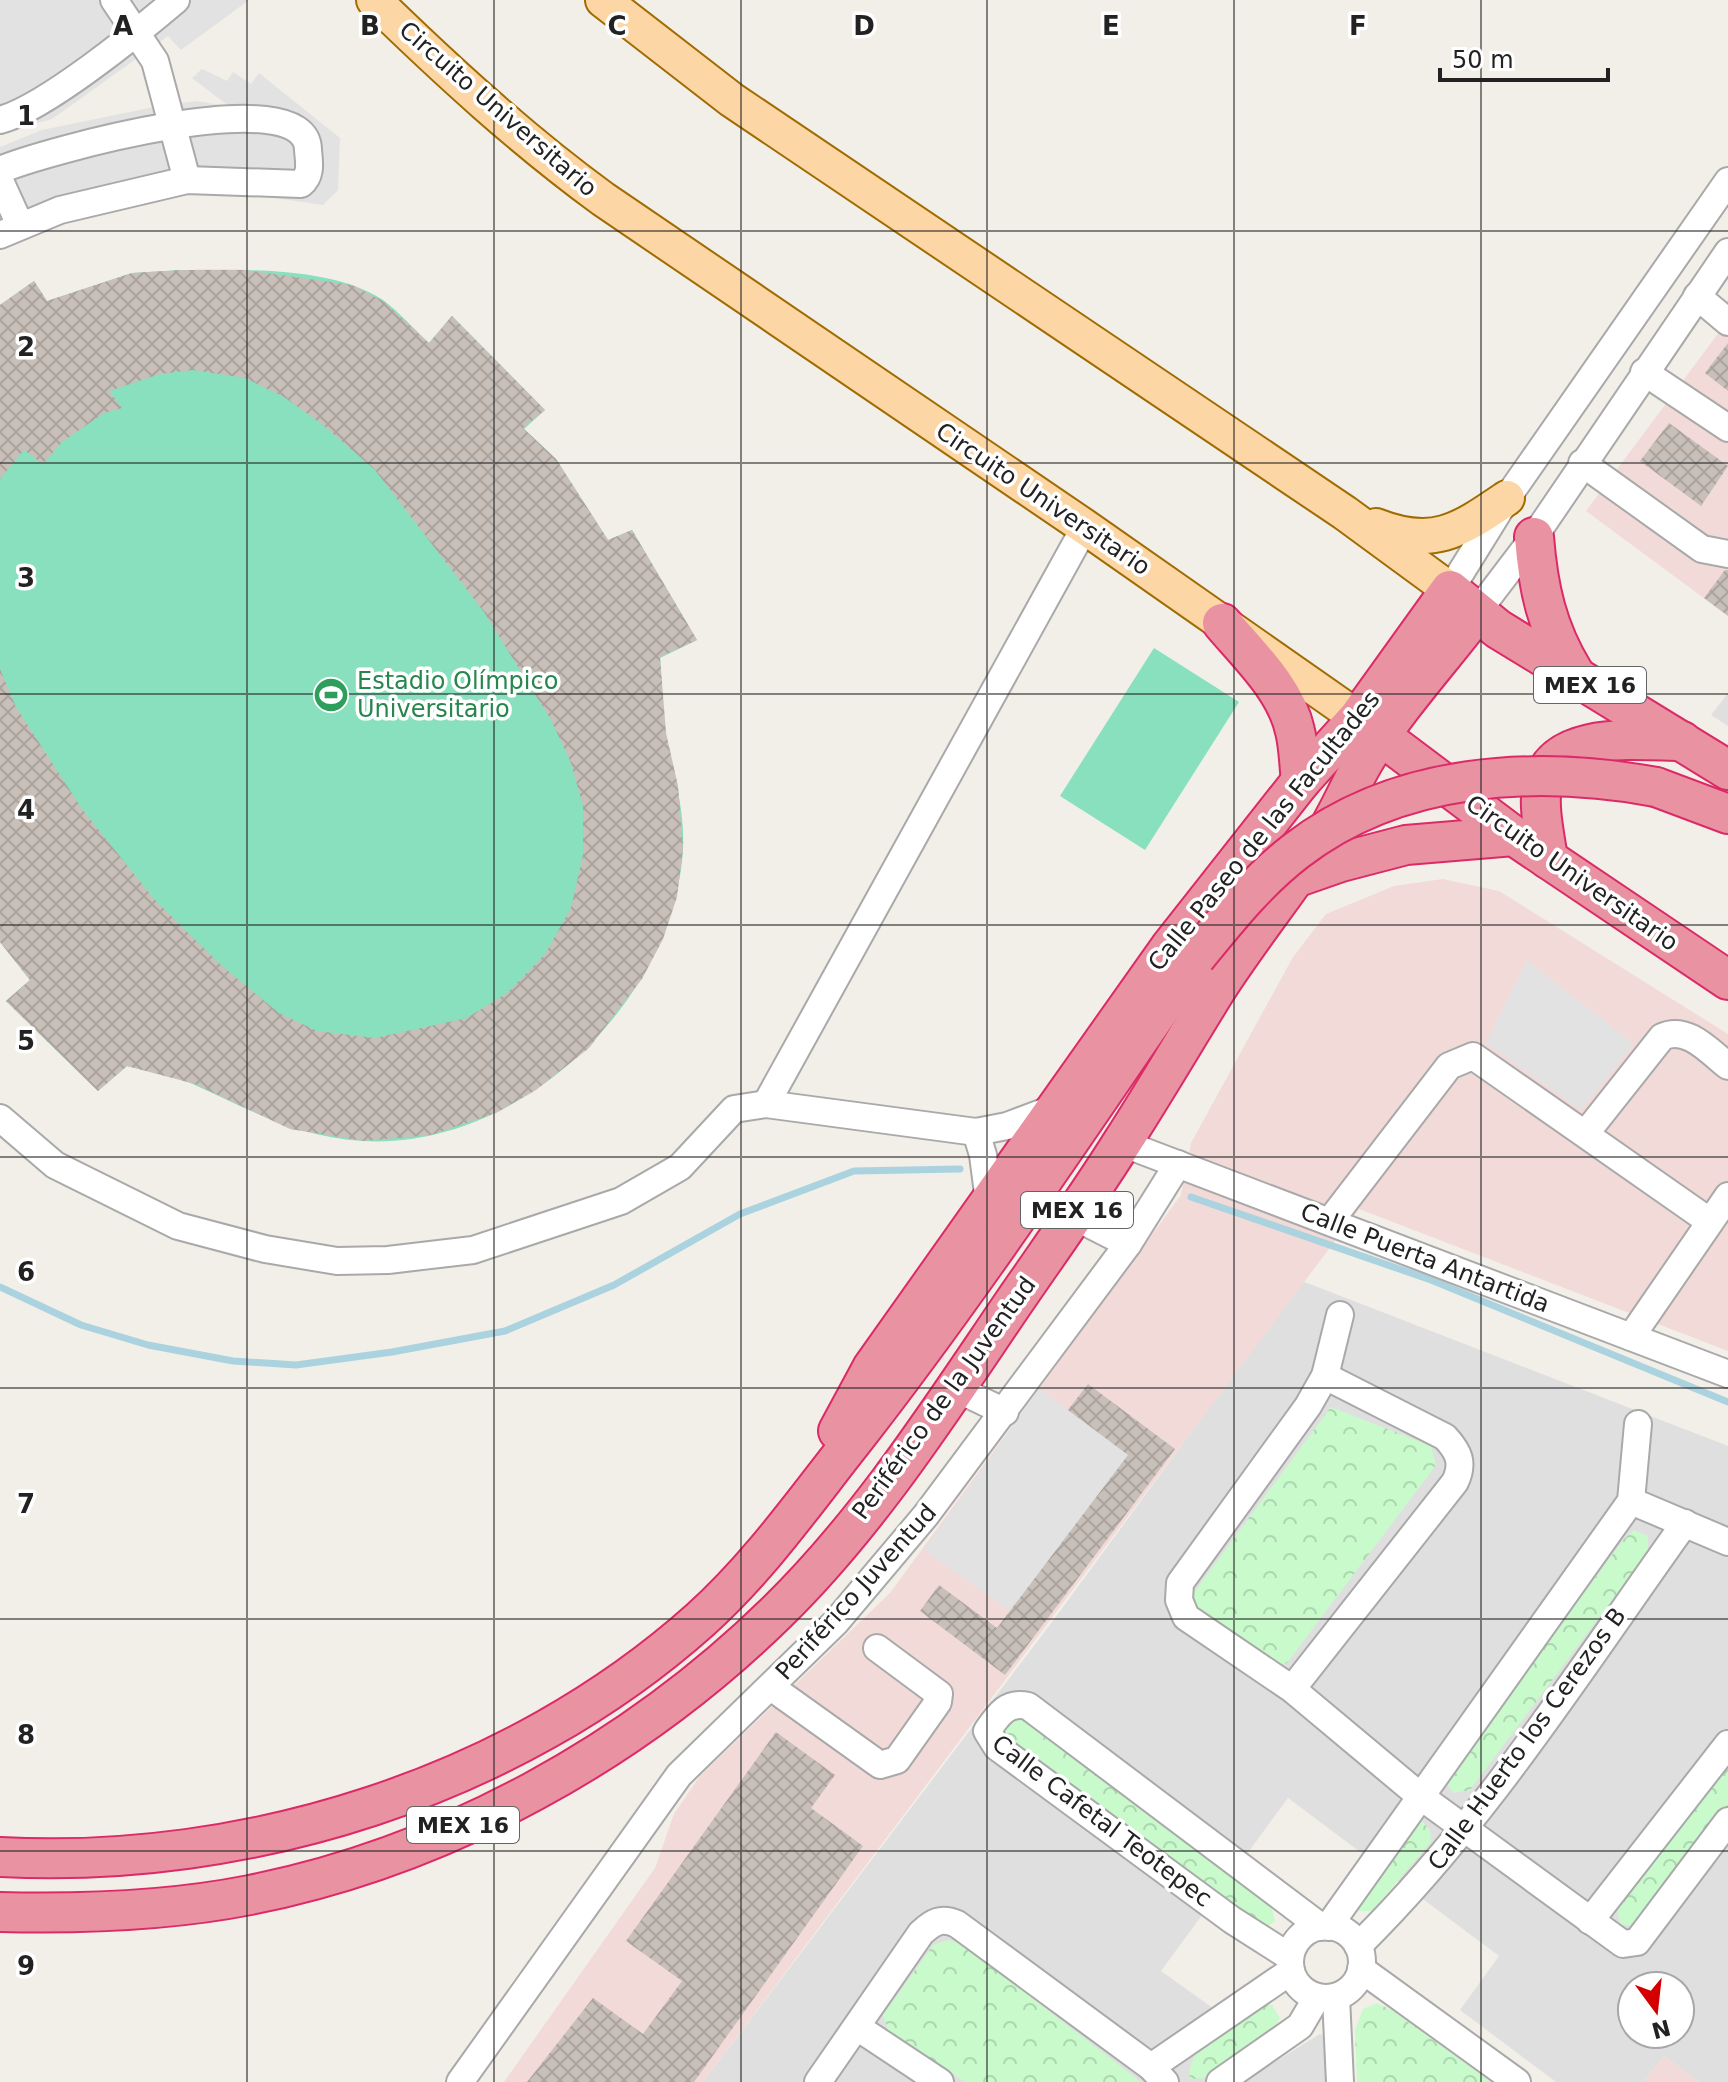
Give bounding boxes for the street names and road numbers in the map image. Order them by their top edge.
street label: Circuito Universitario [394,16,602,202]
street label: Circuito Universitario [931,417,1155,581]
road number: MEX 16 [1534,667,1646,703]
street label: Calle Paseo de las Facultades [1142,685,1386,977]
street label: Circuito Universitario [1461,789,1683,957]
road number: MEX 16 [1021,1192,1133,1228]
street label: Calle Puerta Antartida [1297,1198,1553,1318]
street label: Periférico de la Juventud [847,1271,1041,1525]
street label: Periférico Juventud [770,1498,942,1686]
street label: Calle Huerto los Cerezos B [1422,1602,1632,1876]
street label: Calle Cafetal Teotepec [987,1729,1217,1913]
road number: MEX 16 [407,1807,519,1843]

